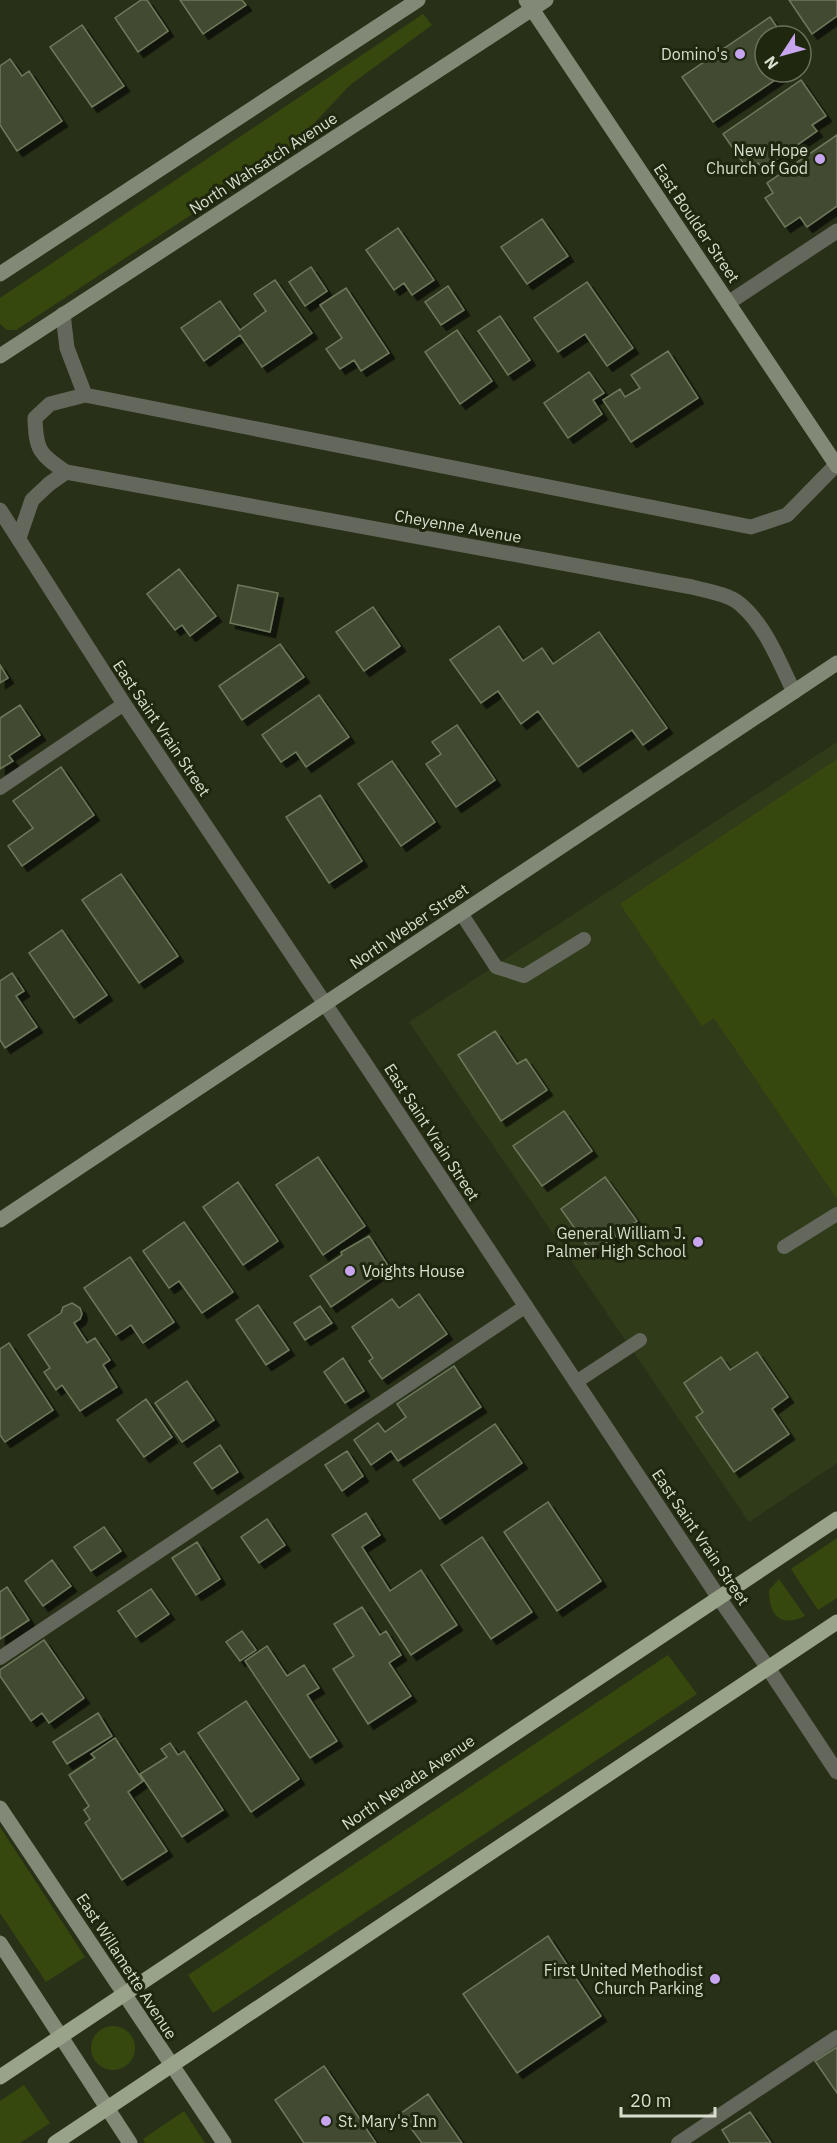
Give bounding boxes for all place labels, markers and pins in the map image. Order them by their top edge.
place label: Domino's [661,44,728,64]
marker: Domino's [733,47,747,61]
place label: New Hope Church of God [706,140,808,178]
marker: New Hope Church of God [813,152,827,166]
place label: General William J. Palmer High School [546,1223,686,1261]
marker: General William J. Palmer High School [691,1235,705,1249]
place label: Voights House [362,1261,465,1281]
marker: Voights House [343,1264,357,1278]
place label: First United Methodist Church Parking [544,1960,704,1998]
marker: First United Methodist Church Parking [708,1972,722,1986]
place label: St. Mary's Inn [338,2111,437,2131]
marker: St. Mary's Inn [319,2114,333,2128]

